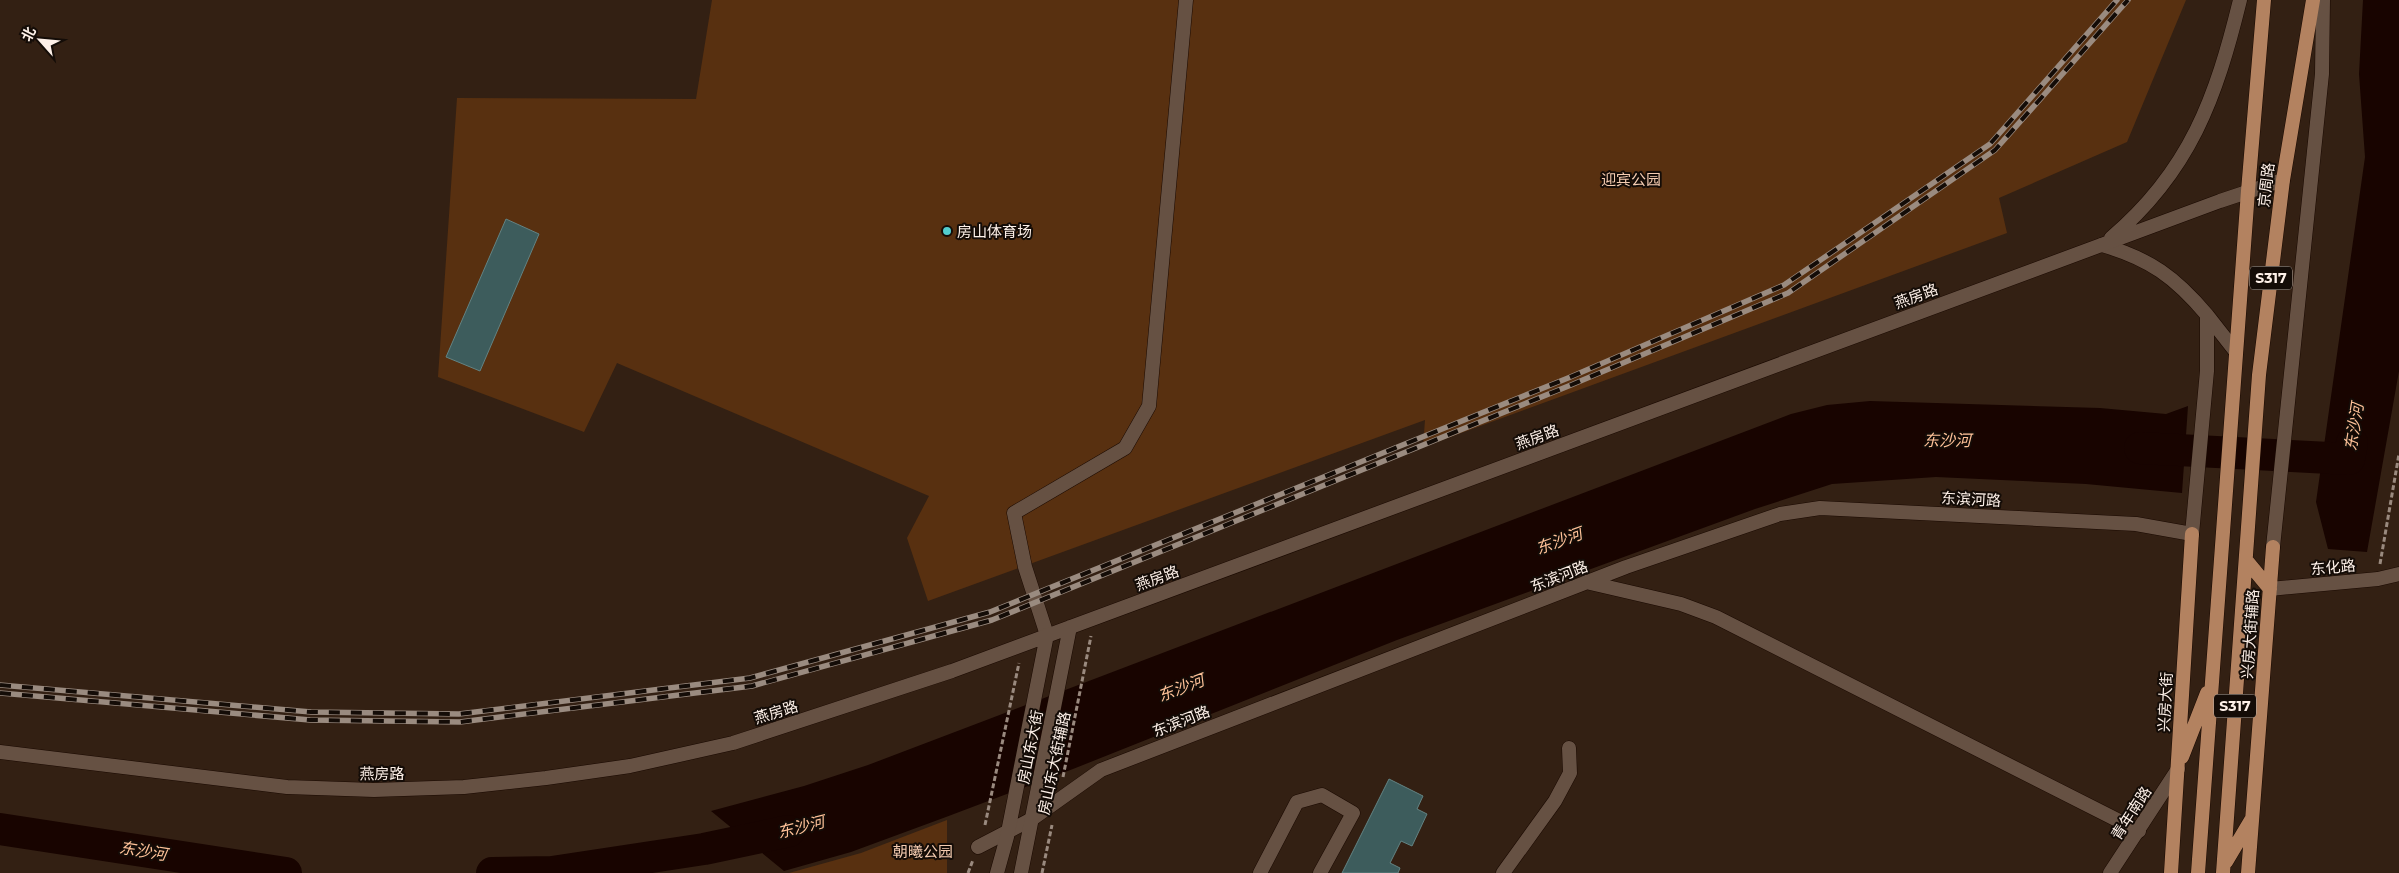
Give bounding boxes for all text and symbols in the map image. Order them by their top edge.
north arrow [15,15,65,65]
text: 北 [17,24,40,44]
street label: 京周路 [2254,162,2278,208]
park label: 迎宾公园 [1601,170,1661,189]
place label: 房山体育场 [957,222,1032,241]
marker: 房山体育场 [941,225,953,237]
road number: S317 [2250,266,2292,290]
street label: 燕房路 [1892,279,1940,313]
water label: 东沙河 [2341,399,2368,452]
street label: 燕房路 [1513,420,1561,454]
water label: 东沙河 [1923,431,1974,450]
street label: 东滨河路 [1941,488,2001,510]
water label: 东沙河 [1533,523,1588,558]
street label: 东滨河路 [1528,556,1590,596]
street label: 东化路 [2310,556,2356,578]
street label: 燕房路 [1133,561,1181,595]
street label: 兴房大街辅路 [2237,588,2263,680]
water label: 东沙河 [1155,669,1210,705]
street label: 兴房大街 [2154,672,2176,732]
road number: S317 [2214,694,2256,718]
street label: 燕房路 [752,696,800,728]
street label: 东滨河路 [1150,701,1212,741]
street label: 房山东大街 [1014,708,1046,786]
street label: 房山东大街辅路 [1034,710,1074,816]
street label: 燕房路 [359,764,405,783]
street label: 青年南路 [2107,783,2155,843]
water label: 东沙河 [775,811,829,842]
water label: 东沙河 [118,838,171,865]
park label: 朝曦公园 [893,842,953,861]

